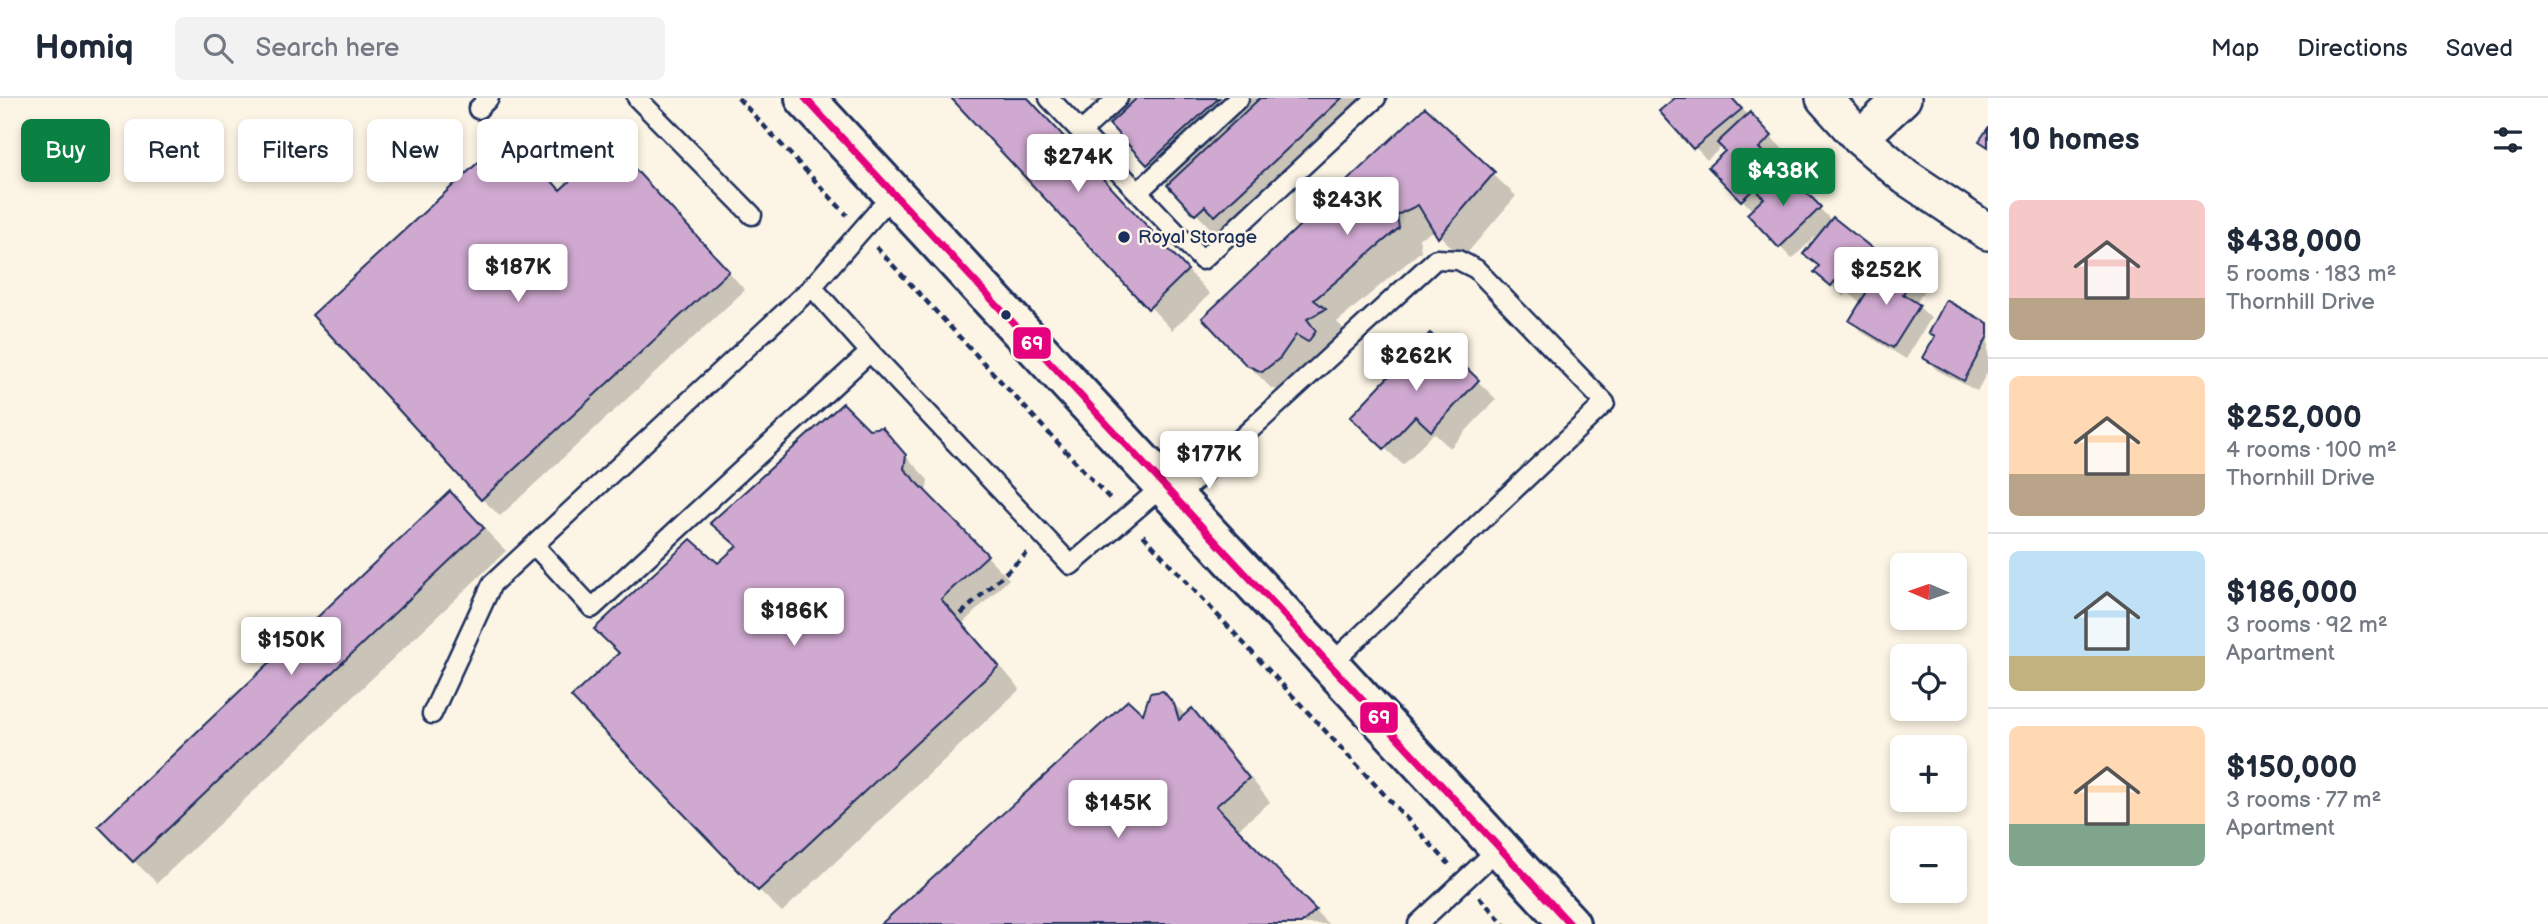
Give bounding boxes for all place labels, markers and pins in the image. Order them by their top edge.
pin: $274K [1029,134,1127,194]
pin: $438K [1734,148,1832,208]
pin: $243K [1298,178,1396,237]
place label: Royal Storage [1138,226,1257,249]
marker: Royal Storage [1116,229,1132,245]
pin: $187K [469,244,567,304]
pin: $252K [1837,248,1935,307]
unlabelled marker [999,308,1013,322]
pin: $262K [1367,334,1465,393]
pin: $177K [1160,432,1258,491]
pin: $186K [745,588,843,648]
pin: $150K [242,618,340,677]
pin: $145K [1069,780,1167,840]

